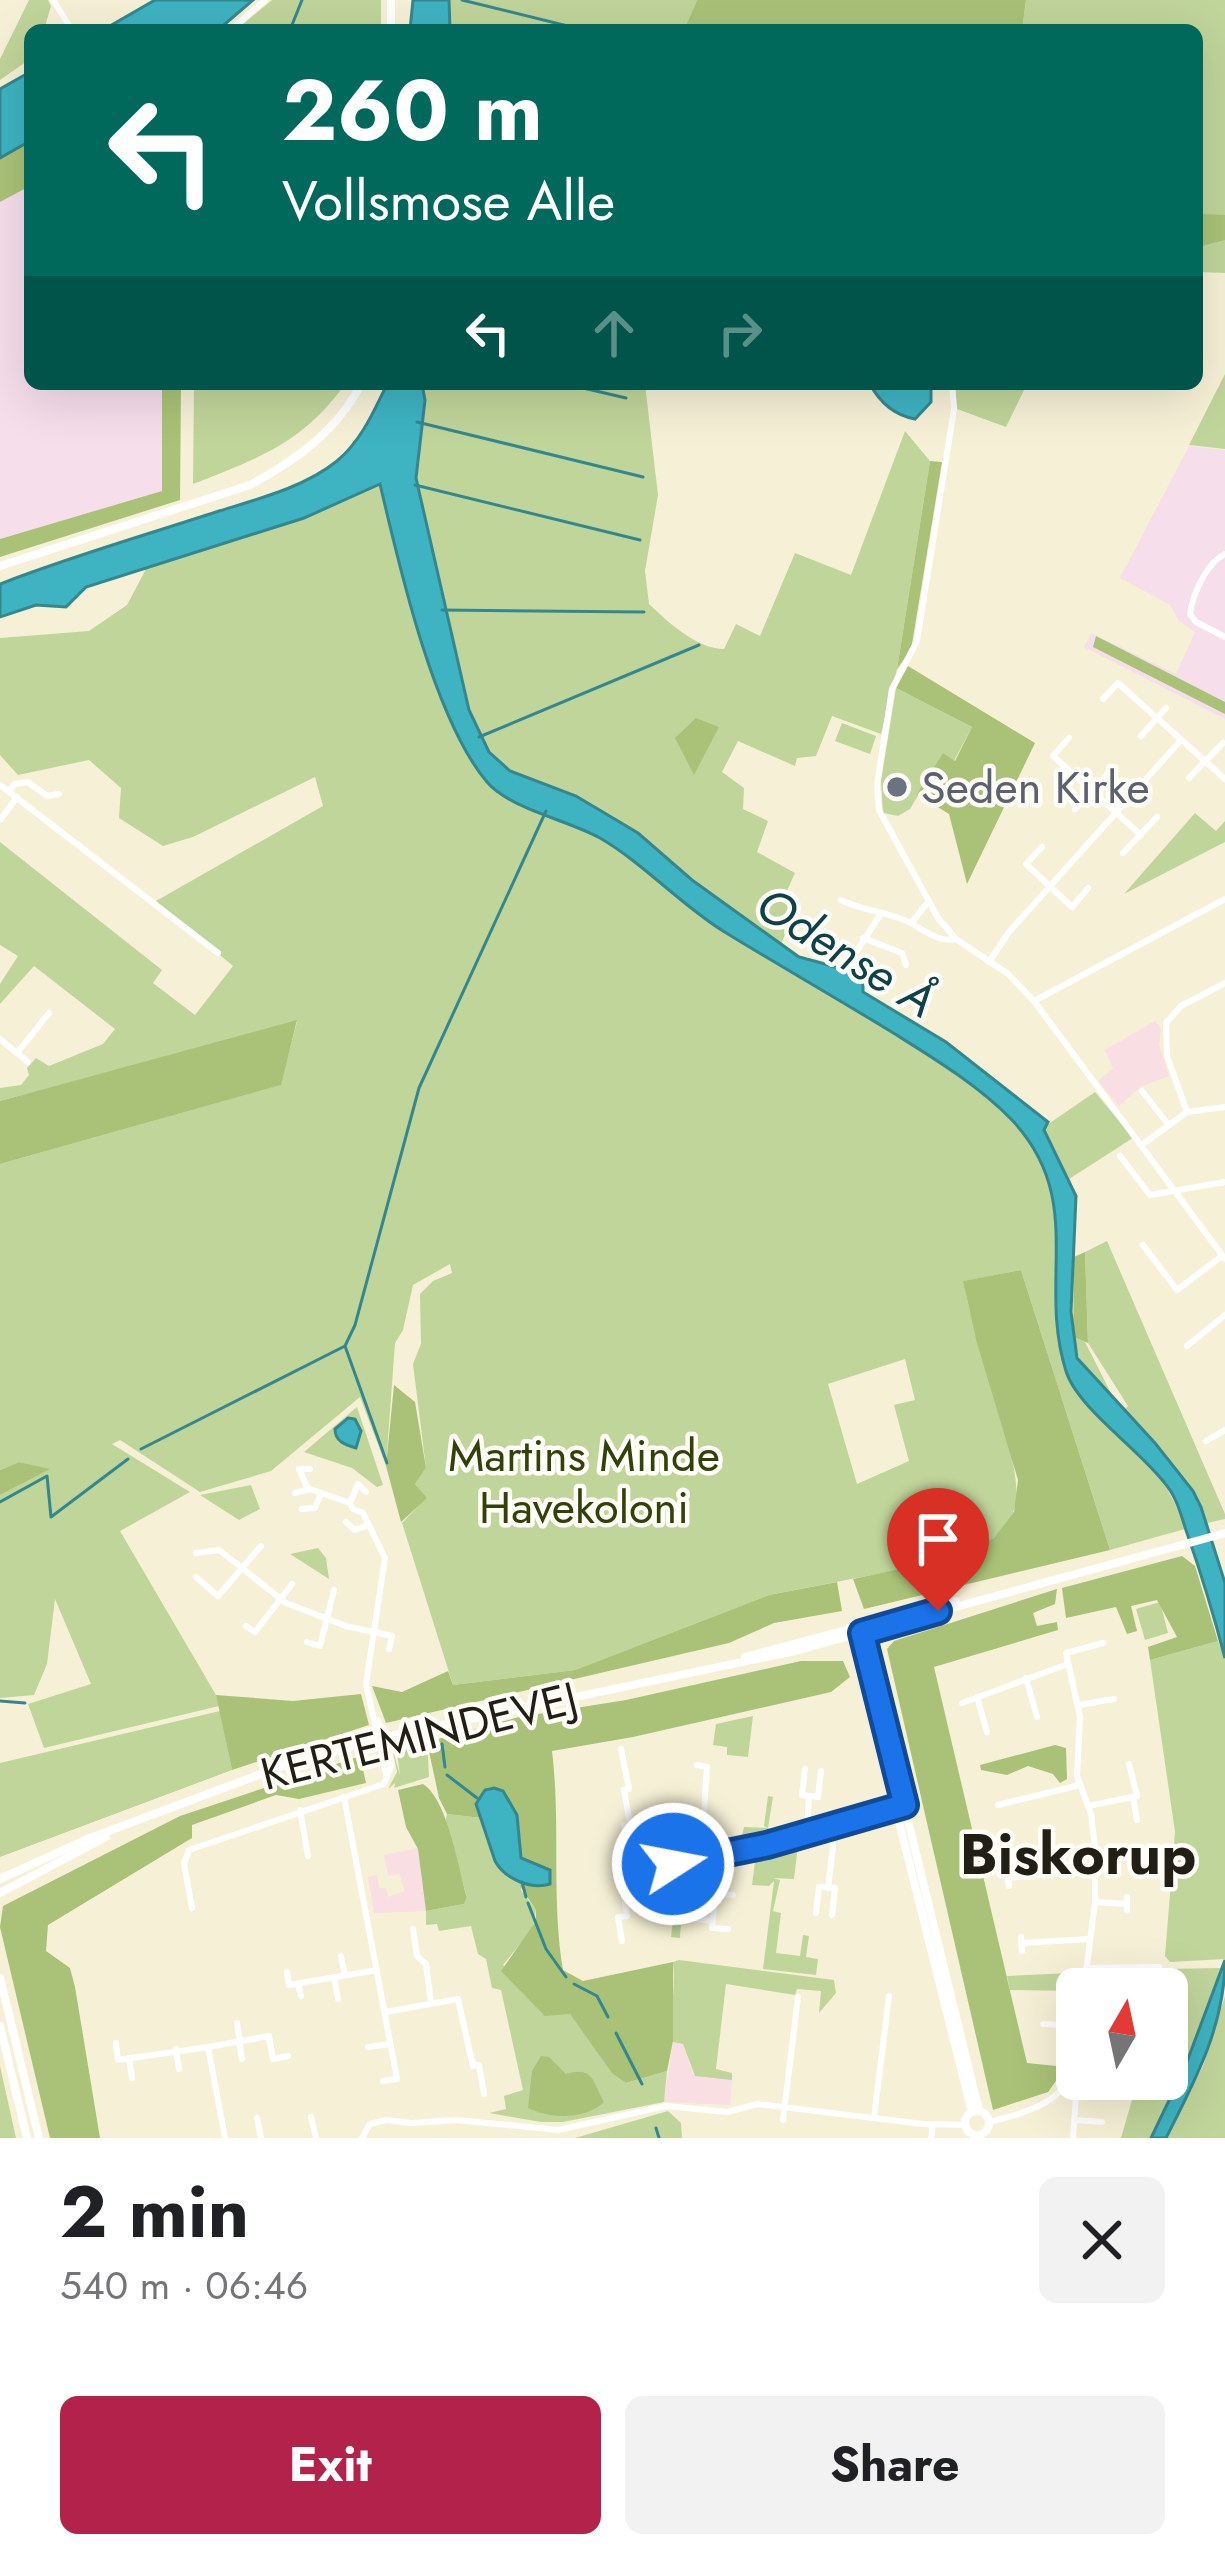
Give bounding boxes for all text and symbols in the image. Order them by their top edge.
text: 260 m [282,50,543,172]
icon: left [84,72,240,228]
text: Vollsmose Alle [282,162,615,240]
icon: left [455,300,521,366]
icon: ahead [581,300,647,366]
icon: right [707,300,773,366]
place label: Seden Kirke [921,755,1150,820]
marker: Seden Kirke [884,774,910,800]
water label: Odense Å [743,870,949,1034]
park label: Martins Minde Havekoloni [448,1423,720,1540]
pin [887,1488,989,1611]
icon: arrive [905,1506,971,1572]
street label: KERTEMINDEVEJ [254,1665,584,1807]
position arrow [610,1801,736,1927]
district label: Biskorup [960,1813,1196,1895]
north arrow [1056,1968,1188,2100]
map controls [1056,1968,1188,2100]
text: 2 min [60,2160,249,2264]
button: close [1039,2177,1165,2303]
text: 540 m · 06:46 [60,2257,308,2314]
button: Exit [60,2396,601,2534]
button: Share [625,2396,1165,2534]

